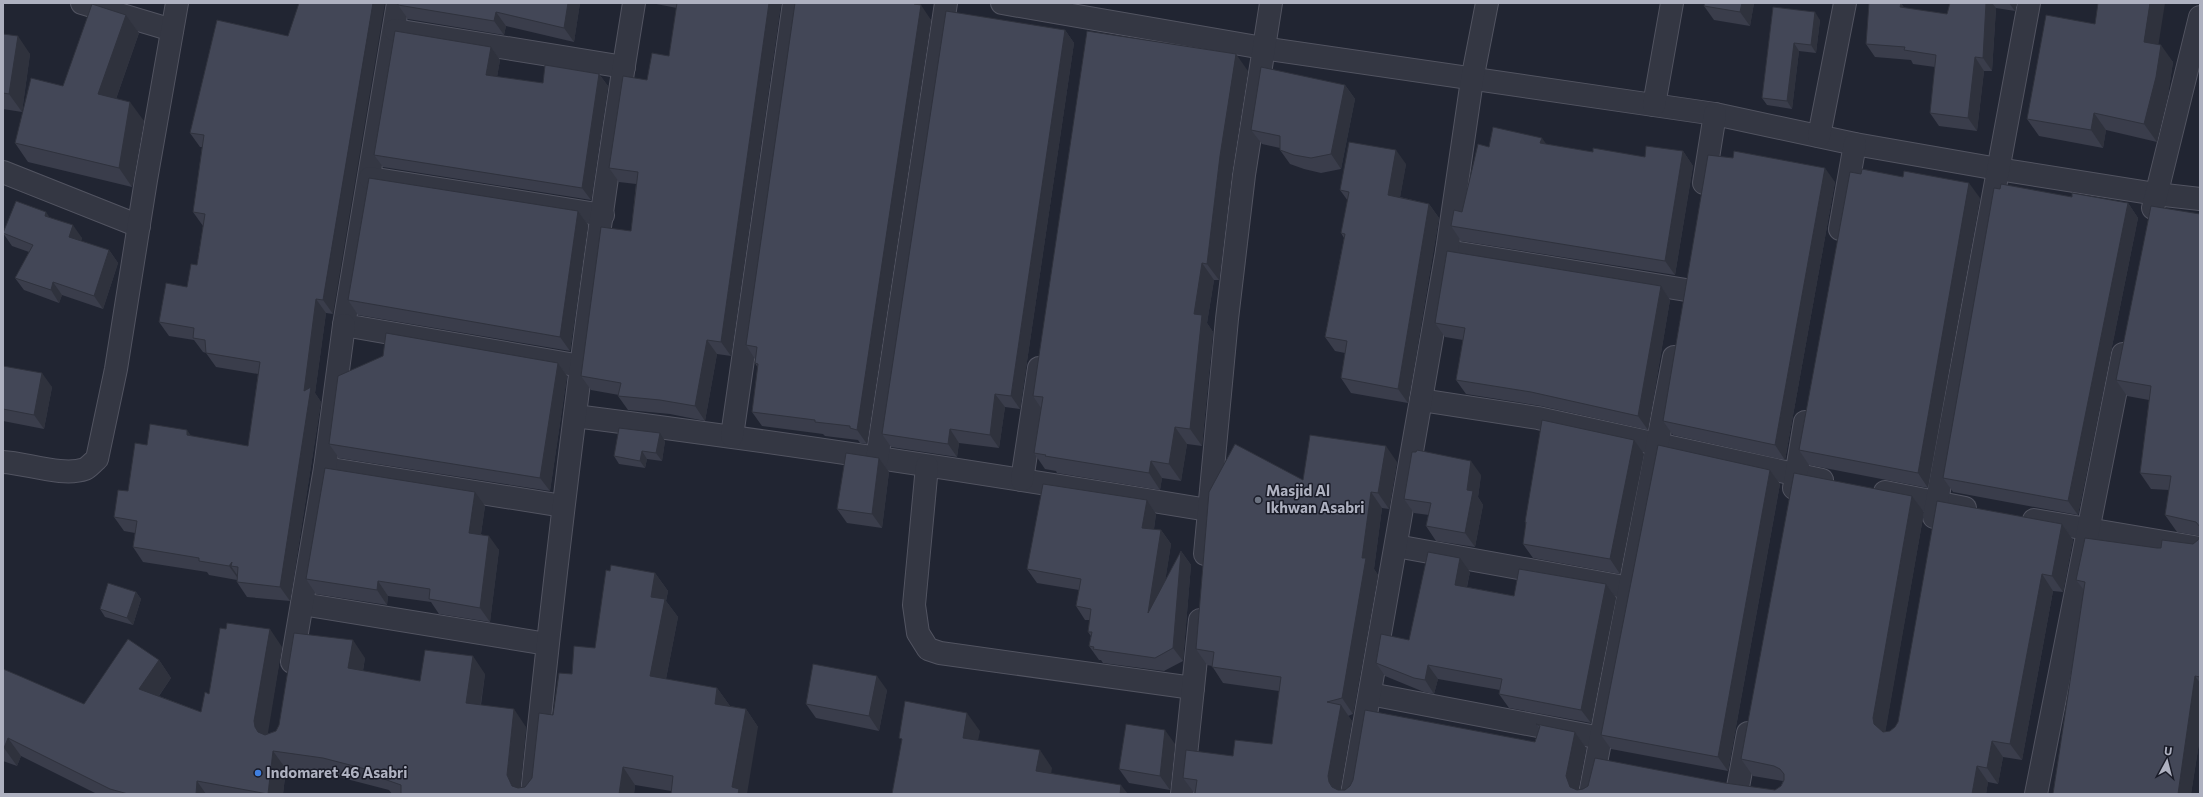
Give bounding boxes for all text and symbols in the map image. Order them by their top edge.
place label: Masjid Al Ikhwan Asabri [1266,481,1364,516]
marker: Masjid Al Ikhwan Asabri [1253,495,1263,505]
north arrow [2147,741,2187,781]
text: U [2164,744,2173,758]
place label: Indomaret 46 Asabri [266,763,407,781]
marker: Indomaret 46 Asabri [253,768,263,778]

